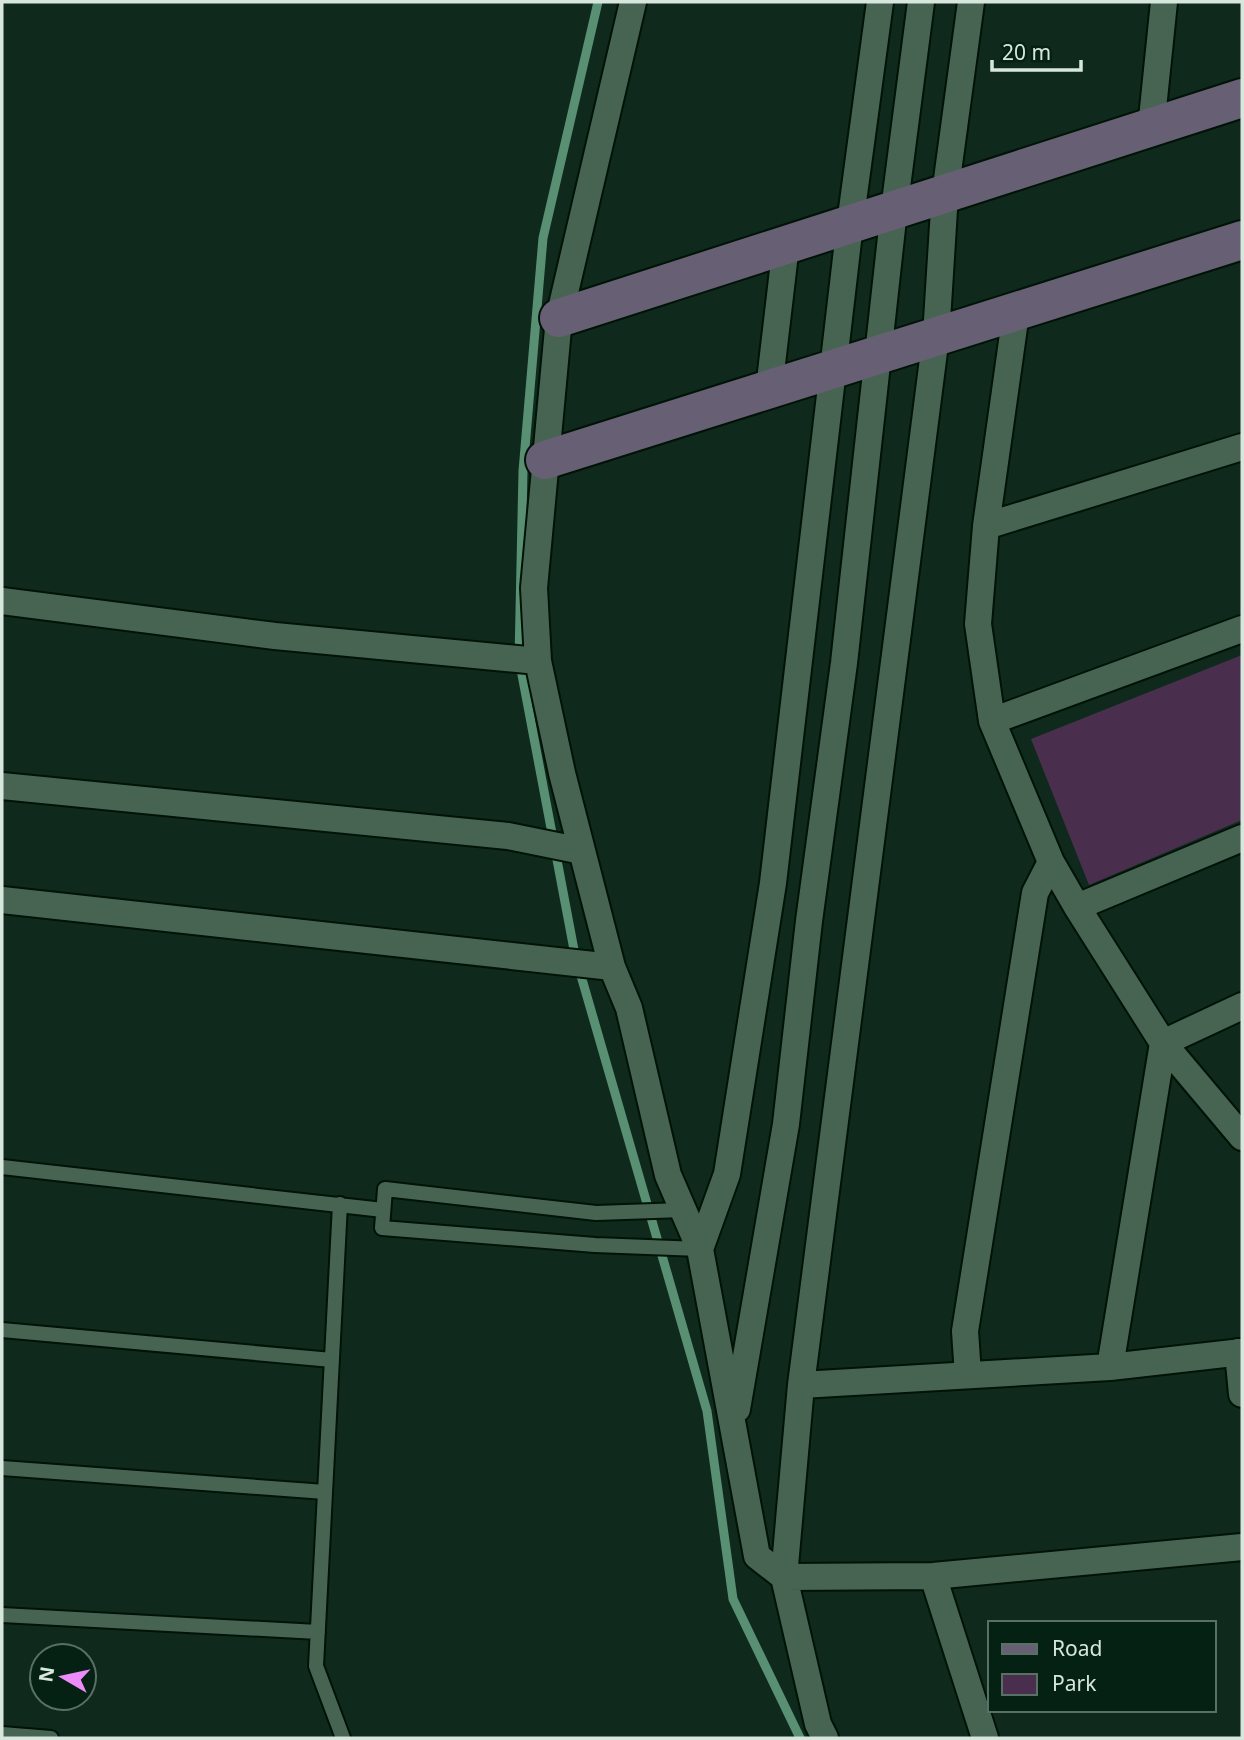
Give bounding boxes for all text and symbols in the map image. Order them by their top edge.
scale bar [992,28,1081,72]
text: 20 m [1002,38,1051,66]
legend [988,1621,1216,1712]
text: Road [1052,1634,1102,1662]
north arrow [28,1642,98,1712]
text: N [32,1665,60,1684]
text: Park [1052,1669,1097,1697]

